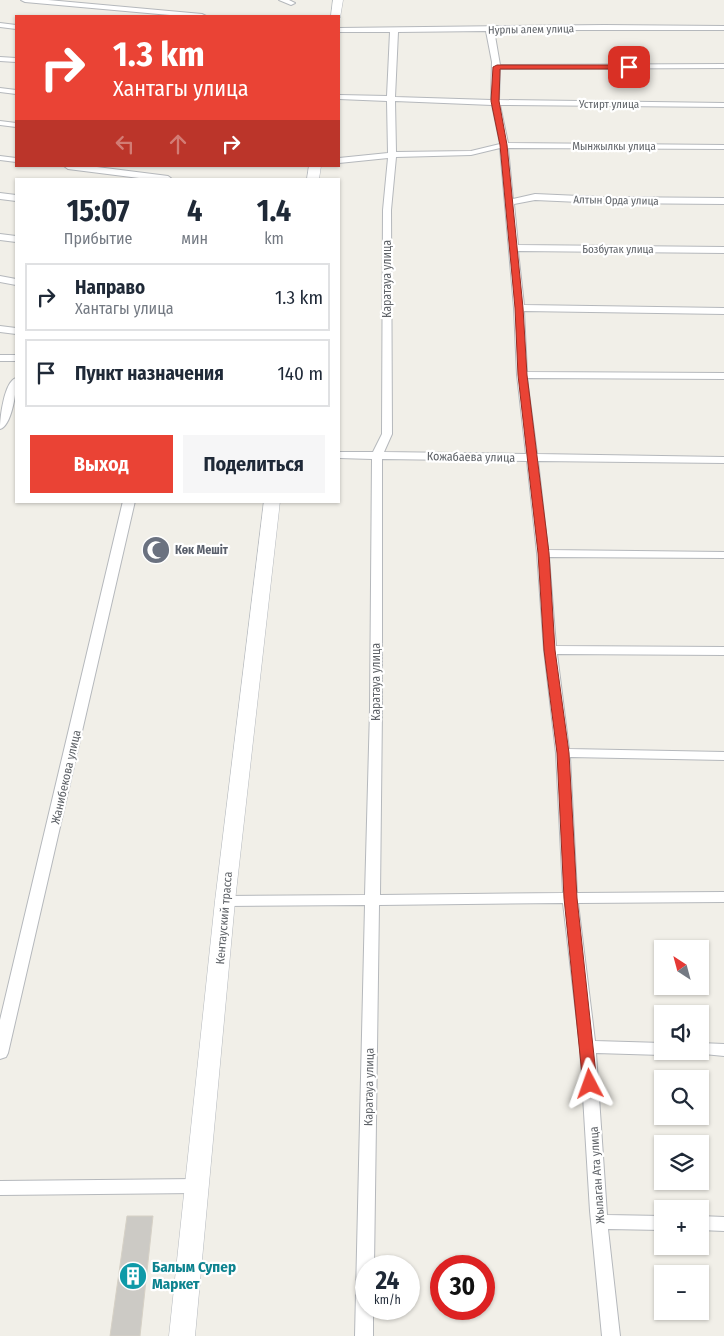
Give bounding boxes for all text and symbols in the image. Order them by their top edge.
street label: Нурлы алем улица [488,22,574,37]
text: 1.3 km [113,33,205,75]
icon: right [30,35,95,100]
pin [608,46,650,88]
icon: arrive [615,53,643,81]
text: Хантагы улица [113,75,248,102]
street label: Устирт улица [578,98,639,111]
icon: left [111,130,139,158]
icon: ahead [164,130,192,158]
icon: right [217,130,245,158]
street label: Мынжылкы улица [572,140,656,153]
text: 15:07 [67,193,130,229]
text: 4 [187,193,202,229]
text: 1.4 [257,193,291,229]
street label: Алтын Орда улица [573,193,659,208]
text: Прибытие [64,229,132,248]
text: мин [181,229,208,248]
text: km [264,229,284,248]
street label: Каратауа улица [380,240,394,318]
street label: Бозбутак улица [582,243,654,256]
text: Направо [75,276,145,299]
icon: right [32,283,60,311]
text: 1.3 km [275,286,323,309]
text: Хантагы улица [75,299,174,318]
icon: arrive [32,359,60,387]
text: Пункт назначения [75,362,224,385]
text: 140 m [277,362,323,385]
button: Выход [30,435,173,493]
button: Поделиться [183,435,325,493]
street label: Кожабаева улица [427,449,515,465]
mosque icon: Көк Мешіт [141,535,171,565]
place label: Көк Мешіт [175,543,229,557]
street label: Каратауа улица [369,643,383,721]
street label: Жанибекова улица [48,728,84,825]
street label: Кентауский трасса [213,871,235,965]
north arrow [654,940,709,995]
map controls [654,940,709,1320]
button: sound [654,1005,709,1060]
street label: Каратауа улица [361,1048,377,1126]
position arrow [563,1057,615,1109]
button: search [654,1070,709,1125]
street label: Жылаган Ата улица [587,1126,607,1224]
button: layers [654,1135,709,1190]
button: + [654,1200,709,1255]
speed limit sign: 30 [430,1255,495,1320]
place label: Балым Супер Маркет [152,1258,236,1293]
building icon: Балым Супер Маркет [118,1261,148,1291]
button: − [654,1265,709,1320]
text: 24 [376,1266,399,1296]
text: km/h [374,1293,401,1307]

